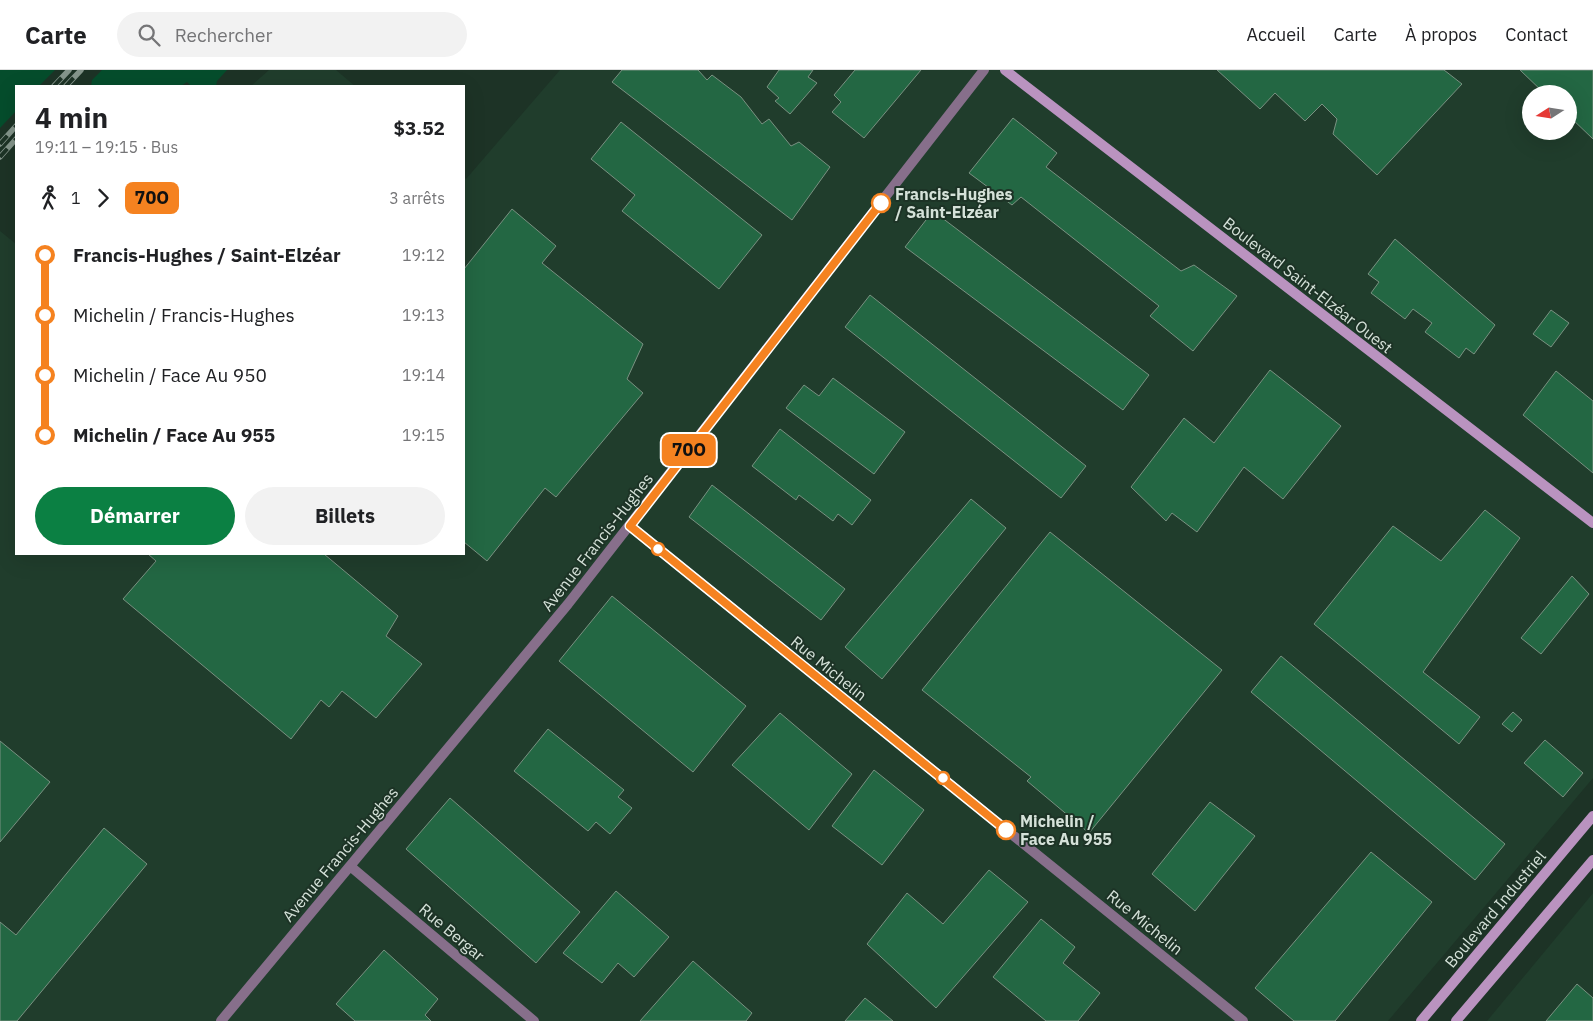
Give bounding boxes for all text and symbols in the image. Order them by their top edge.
search box [117,12,467,57]
text: Carte [25,19,87,51]
icon: search [135,21,163,49]
text: Rechercher [175,23,272,47]
text: Accueil [1246,23,1305,46]
text: Carte [1333,23,1377,46]
text: À propos [1405,23,1477,46]
text: Contact [1505,23,1568,46]
north arrow [1522,85,1578,140]
map controls [1522,85,1577,140]
text: 4 min [35,99,108,136]
text: $3.52 [393,116,445,140]
text: 19:11 – 19:15 · Bus [35,137,178,157]
icon: walk [35,184,63,212]
icon: forward [89,184,117,212]
place label: Francis-Hughes / Saint-Elzéar [895,184,1013,222]
text: 70O [135,186,169,209]
text: 1 [71,188,81,208]
text: 3 arrêts [389,188,445,208]
marker: Francis-Hughes / Saint-Elzéar [871,193,891,213]
street label: Boulevard Saint-Elzéar Ouest [1219,213,1397,357]
text: Francis-Hughes / Saint-Elzéar [73,243,341,267]
text: 19:12 [402,245,445,265]
text: Michelin / Francis-Hughes [73,303,295,327]
text: 19:13 [402,305,445,325]
text: Michelin / Face Au 950 [73,363,267,387]
text: 19:14 [402,365,445,385]
text: Michelin / Face Au 955 [73,423,275,447]
text: 19:15 [402,425,445,445]
line badge: 70O [660,434,718,466]
text: 70O [672,438,706,461]
street label: Avenue Francis-Hughes [537,469,657,615]
button: Démarrer [35,487,235,545]
button: Billets [245,487,445,545]
unlabelled marker [651,542,665,556]
street label: Rue Michelin [787,631,871,705]
unlabelled marker [936,771,950,785]
street label: Avenue Francis-Hughes [278,783,402,925]
place label: Michelin / Face Au 955 [1020,811,1112,849]
marker: Michelin / Face Au 955 [996,820,1016,840]
street label: Boulevard Industriel [1440,846,1550,972]
street label: Rue Michelin [1103,885,1187,959]
street label: Rue Bergar [415,899,489,965]

